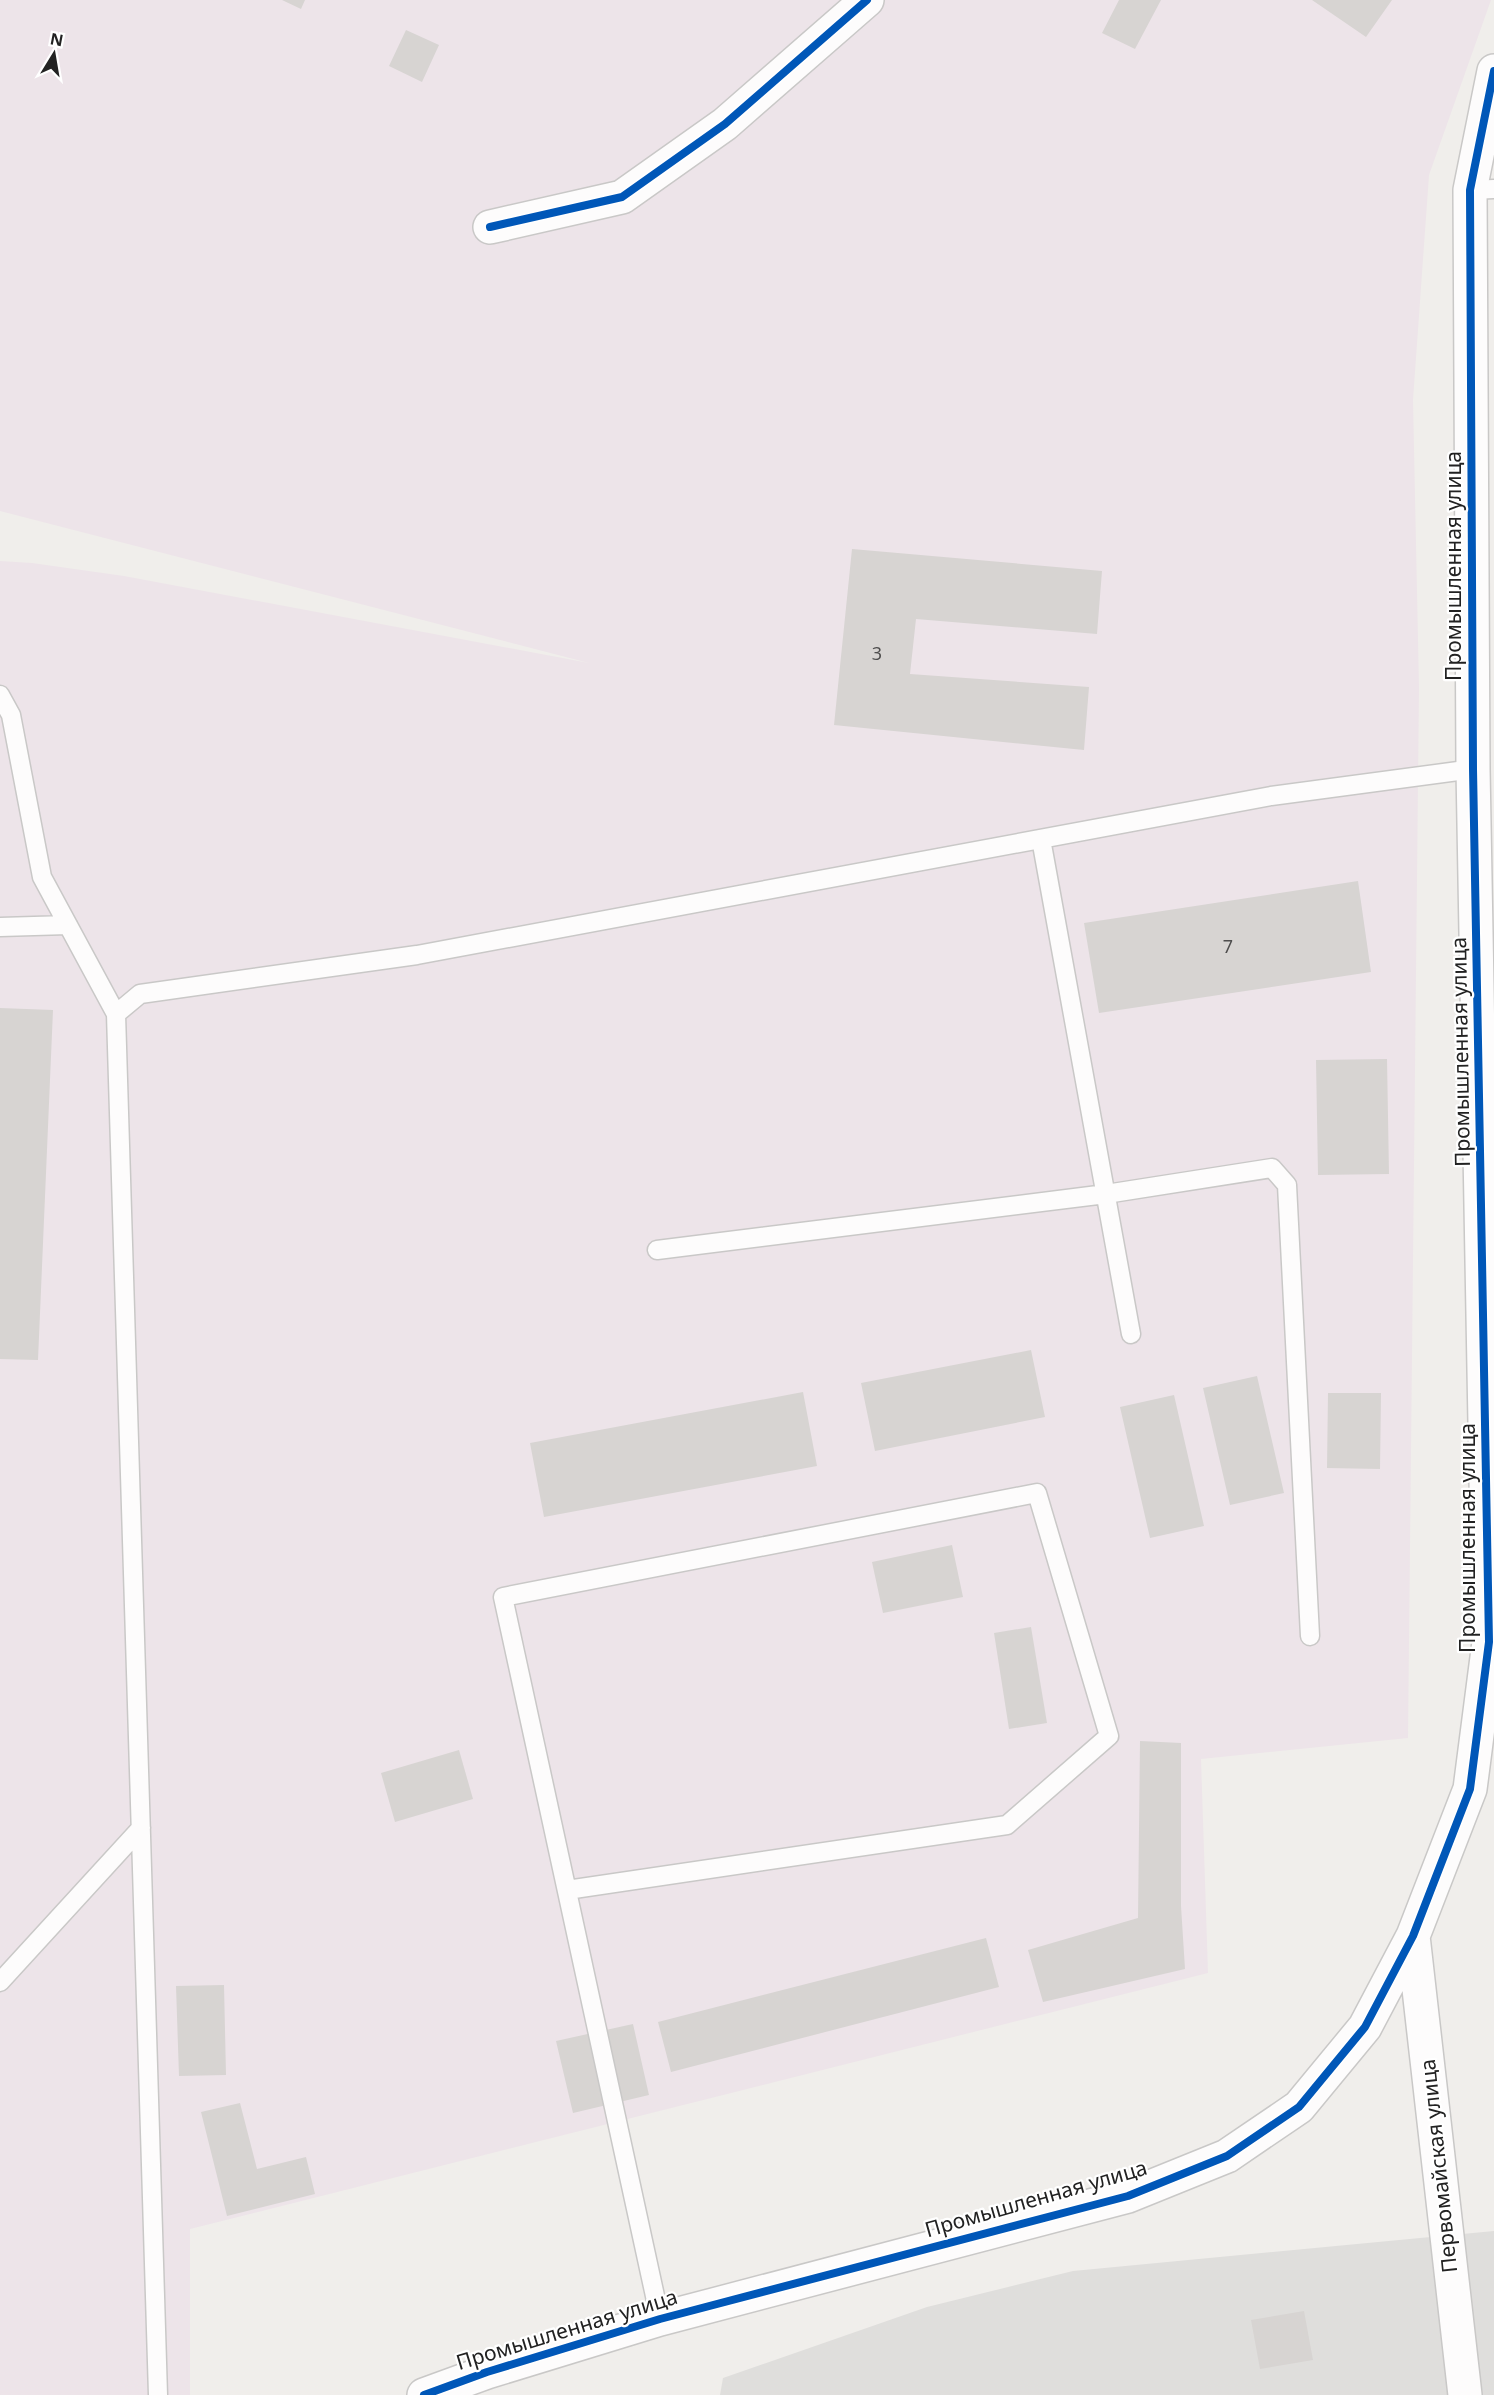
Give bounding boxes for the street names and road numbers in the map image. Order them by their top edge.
street label: Промышленная улица [1439,451,1467,681]
street label: Промышленная улица [1444,937,1476,1167]
street label: Промышленная улица [1453,1423,1481,1653]
street label: Первомайская улица [1413,2058,1463,2274]
street label: Промышленная улица [921,2153,1150,2243]
street label: Промышленная улица [453,2282,681,2376]

